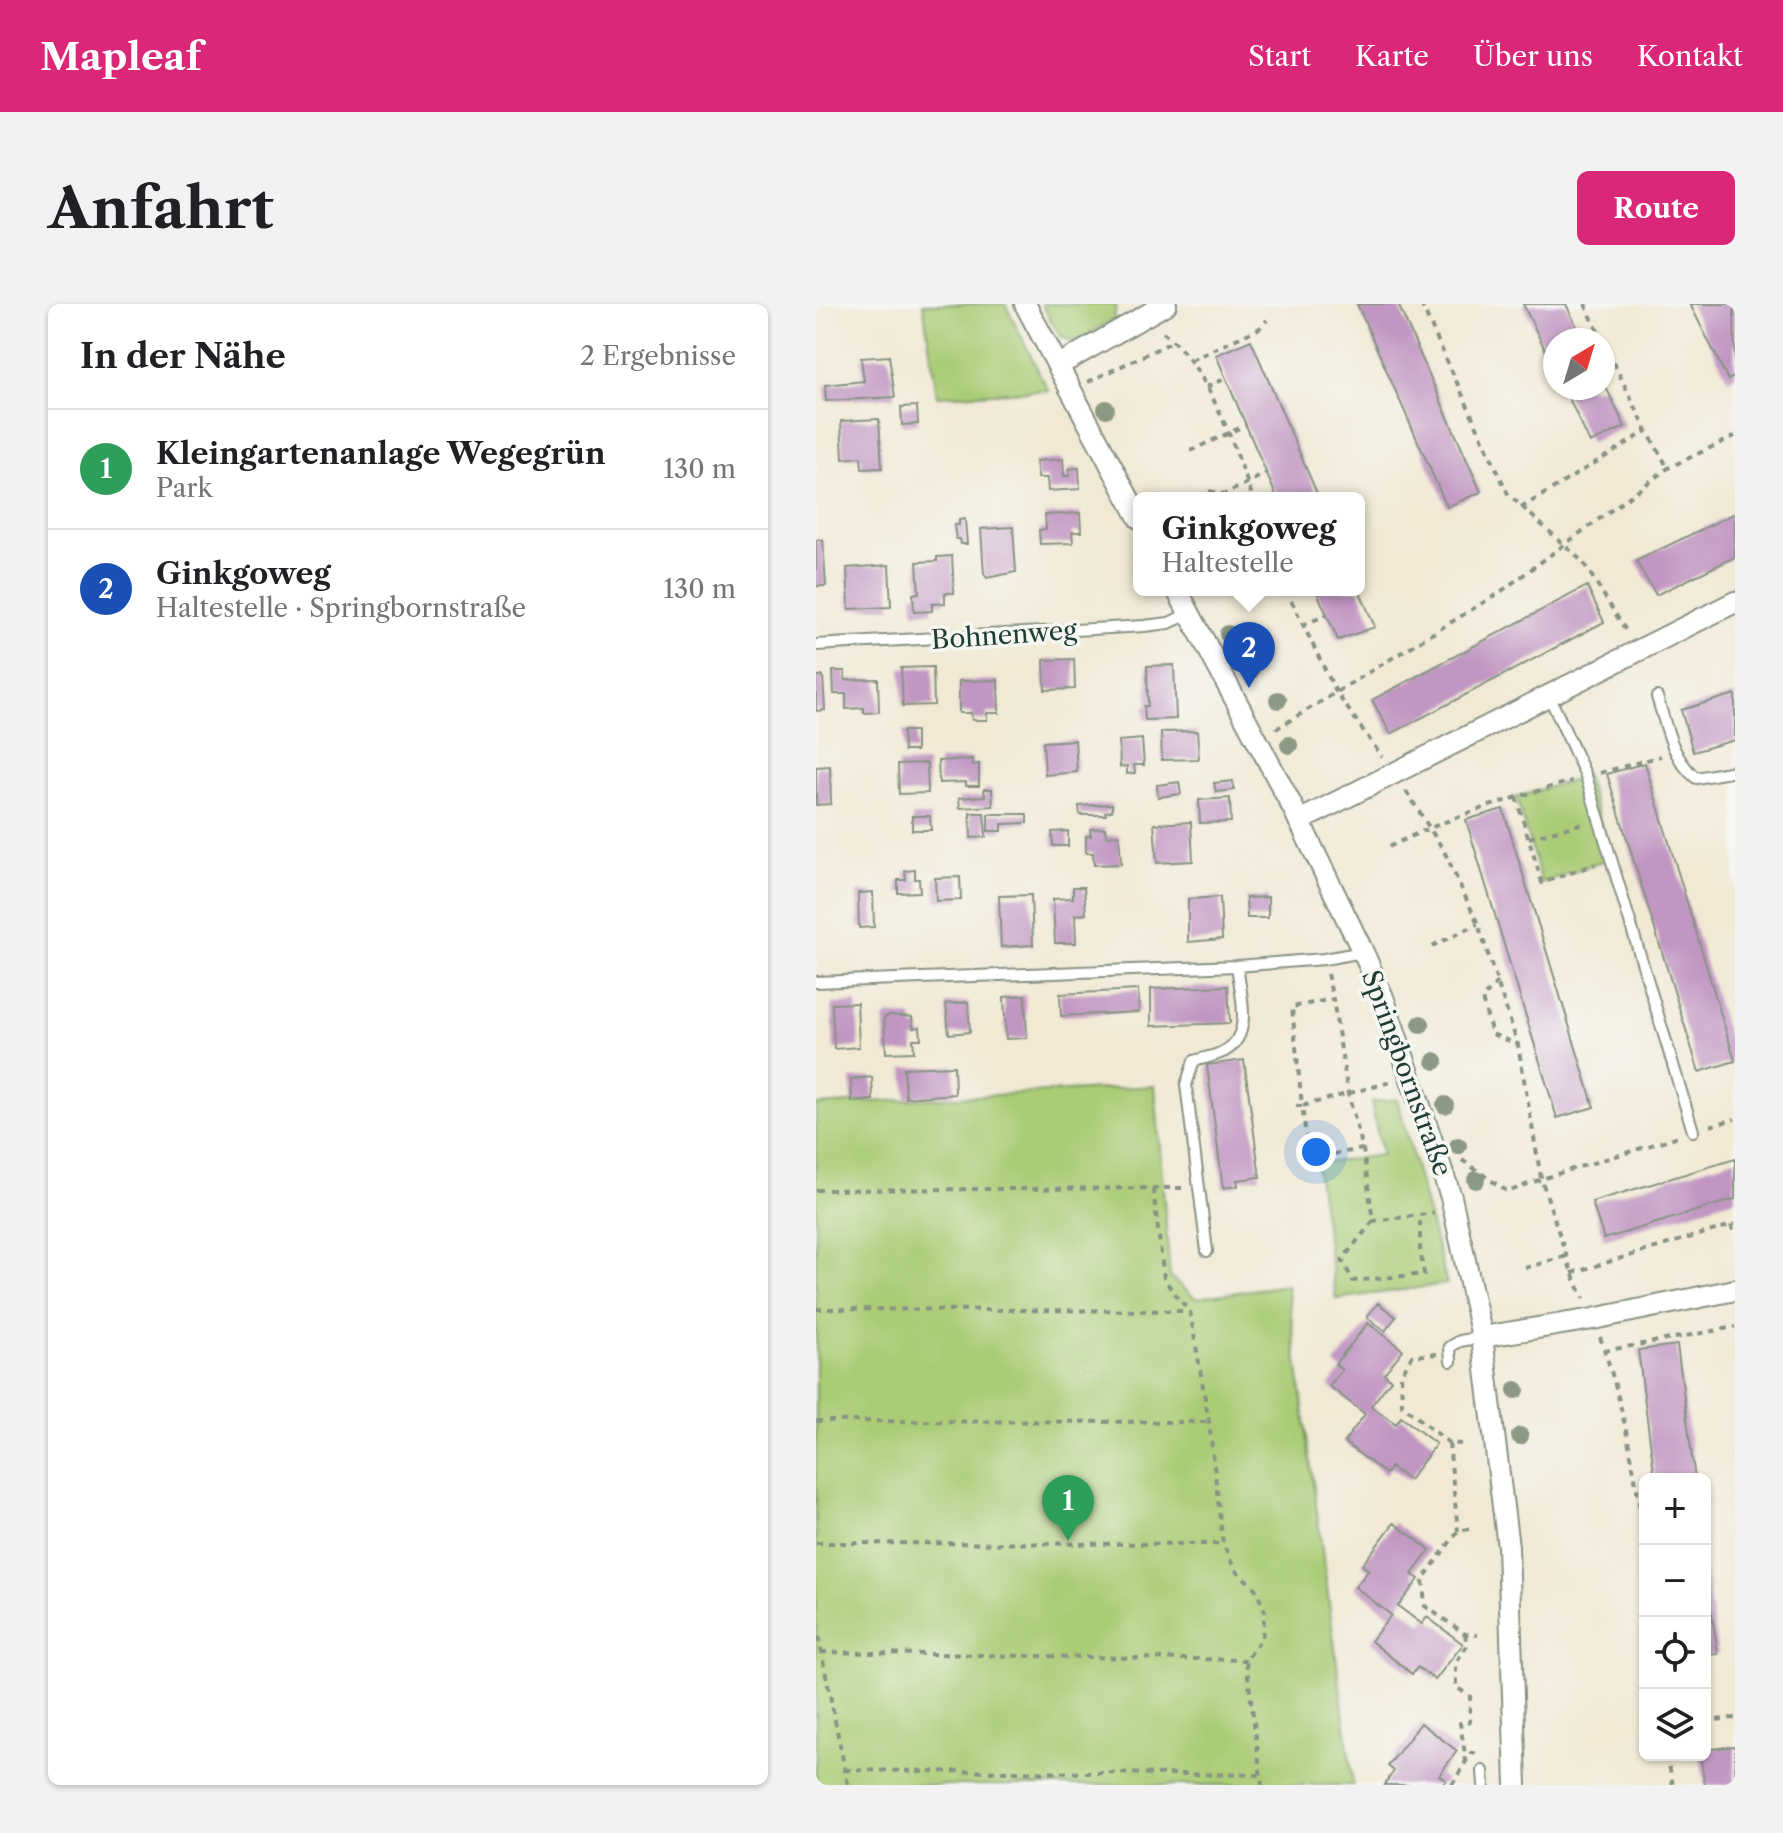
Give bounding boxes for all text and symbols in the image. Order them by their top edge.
text: Mapleaf [40,33,202,80]
text: Start [1248,39,1311,73]
text: Karte [1355,39,1429,73]
text: Über uns [1473,39,1593,73]
text: Kontakt [1637,39,1743,73]
button: Route [1577,171,1735,245]
text: Anfahrt [48,174,274,243]
north arrow [1543,328,1615,400]
text: In der Nähe [80,335,286,377]
text: 2 Ergebnisse [580,340,736,372]
text: Kleingartenanlage Wegegrün [156,435,606,472]
text: 1 [100,453,112,485]
text: 130 m [663,453,736,485]
text: Park [156,472,213,504]
popup [1133,492,1365,596]
text: Ginkgoweg [1162,510,1336,547]
text: Haltestelle [1162,547,1294,579]
text: Ginkgoweg [156,555,331,592]
text: 2 [98,573,114,605]
text: 130 m [663,573,736,605]
text: Haltestelle · Springbornstraße [156,592,526,624]
street label: Bohnenweg [930,614,1078,656]
pin: 2 [1223,622,1275,688]
street label: Springbornstraße [1355,966,1459,1180]
your location [1296,1132,1336,1172]
map controls [1639,1473,1711,1761]
button: + [1639,1473,1711,1545]
pin: 1 [1042,1475,1094,1541]
button: − [1639,1545,1711,1617]
button: locate [1639,1617,1711,1689]
button: layers [1639,1689,1711,1761]

